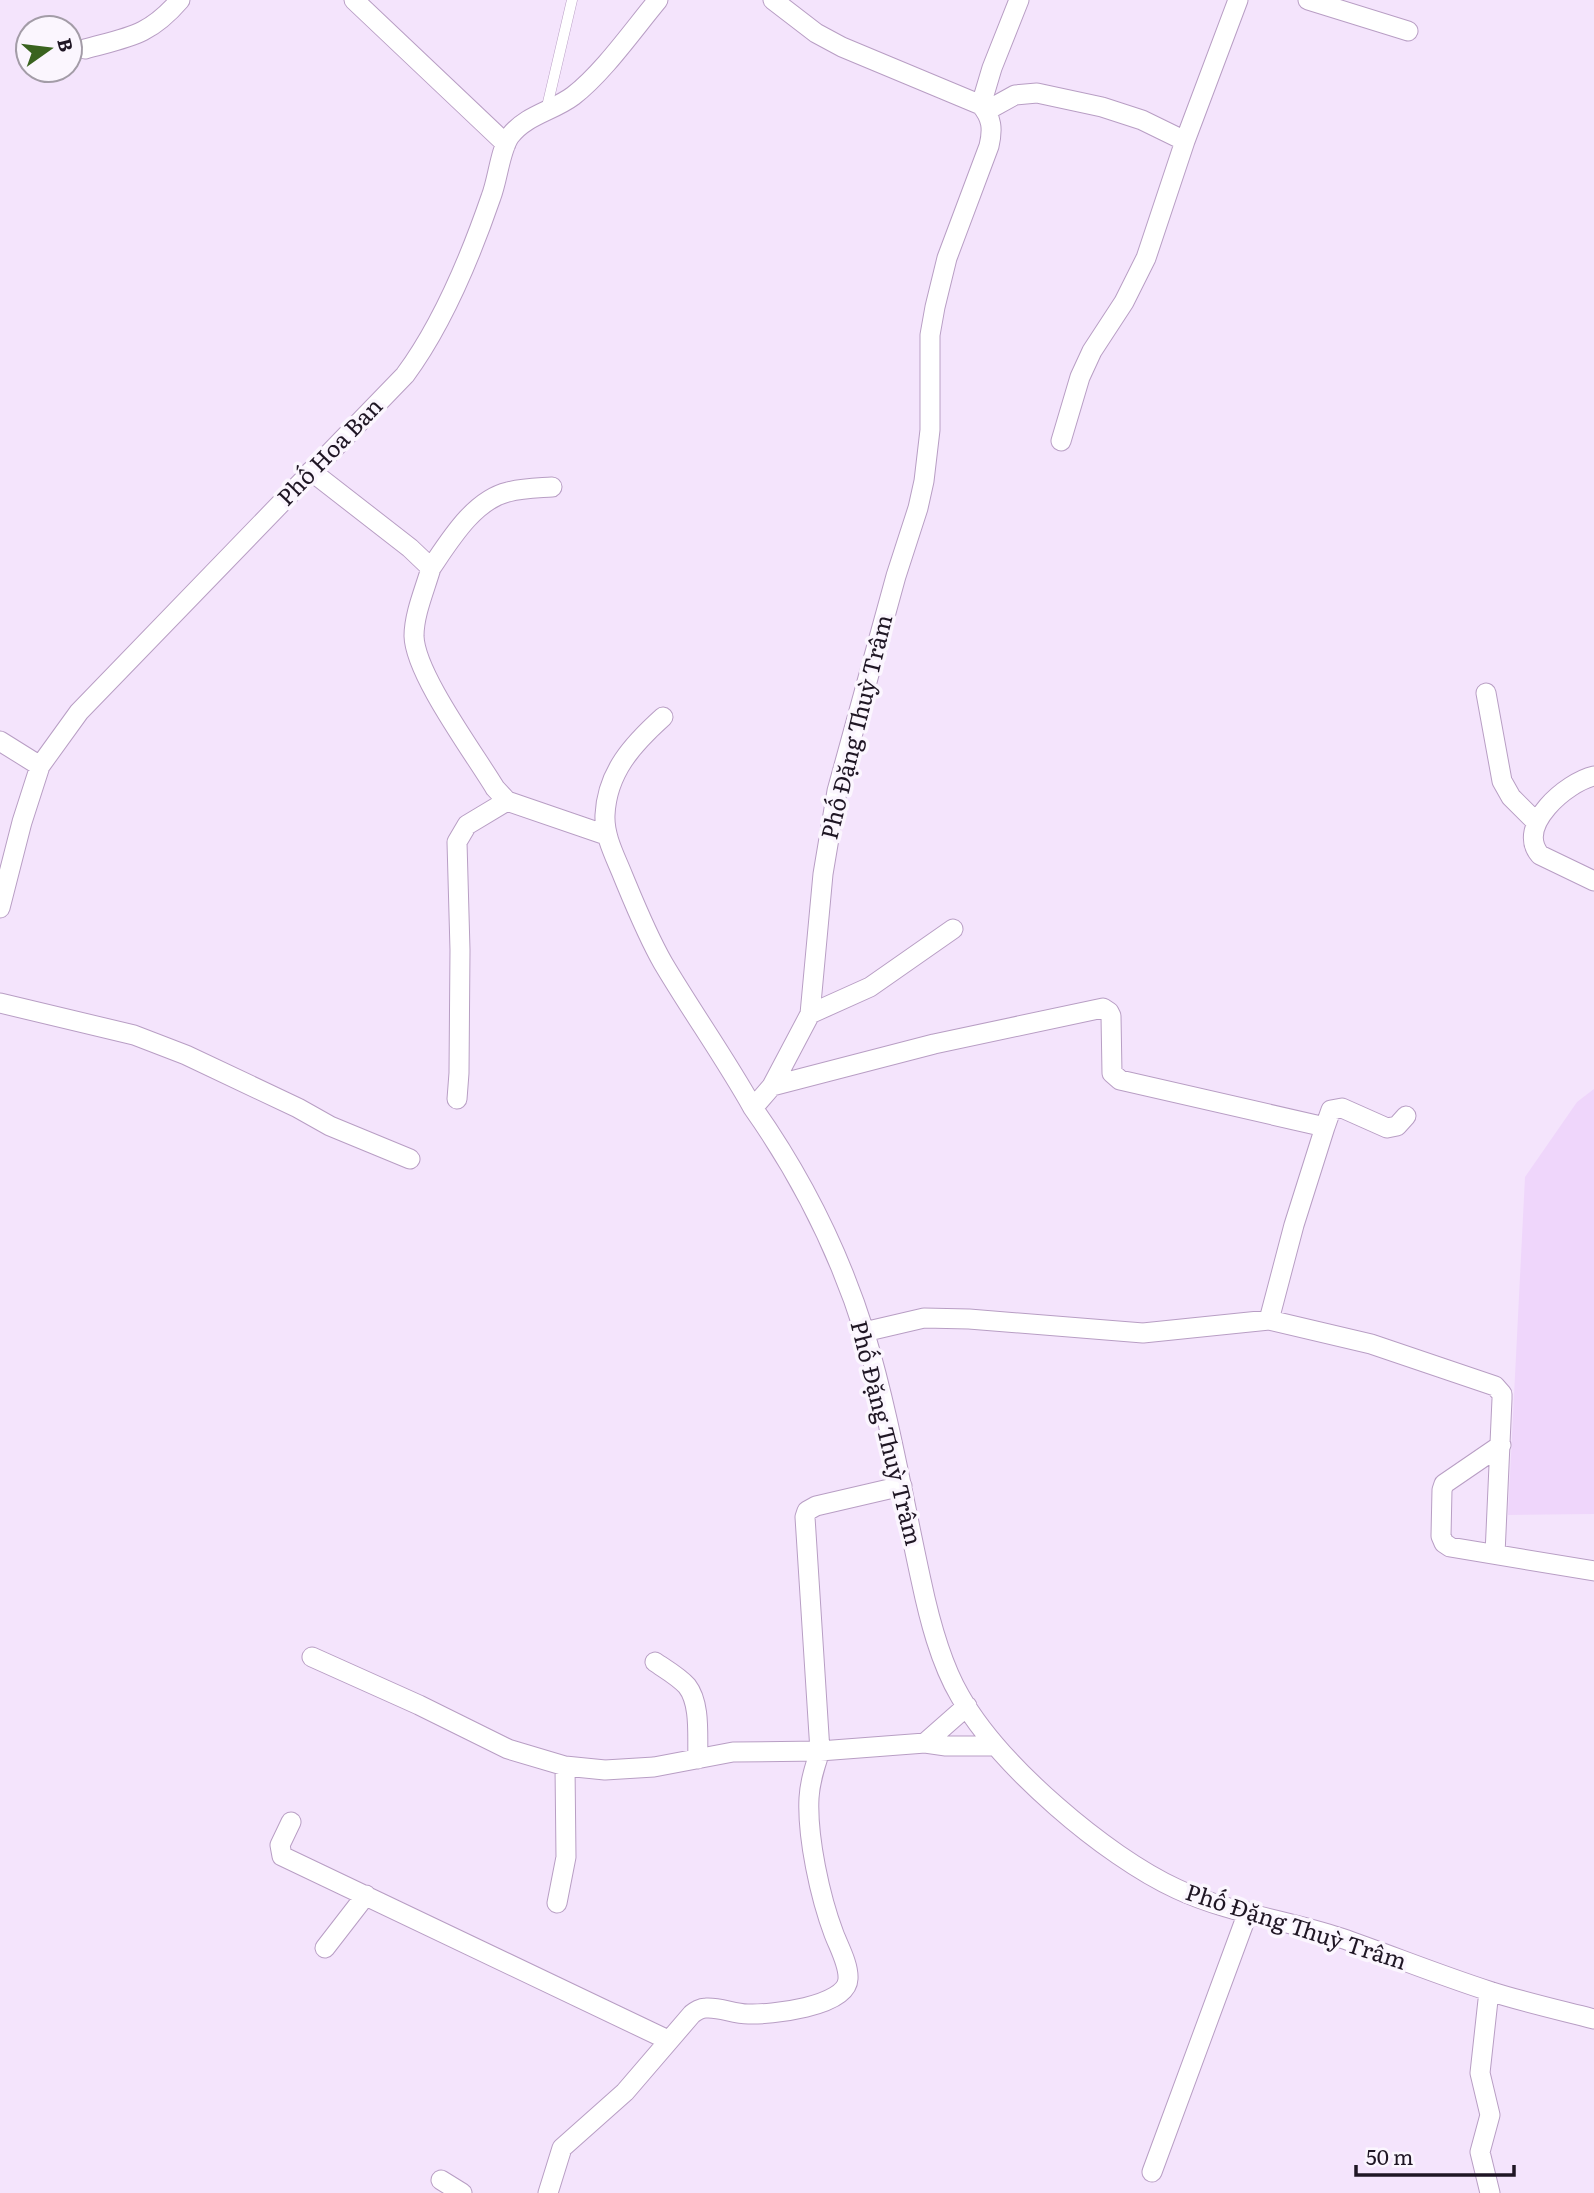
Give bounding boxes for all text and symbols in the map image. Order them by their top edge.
north arrow [14,14,84,84]
text: B [51,35,82,54]
street label: Phố Hoa Ban [268,389,389,512]
street label: Phố Đặng Thuỳ Trâm [811,610,899,843]
street label: Phố Đặng Thuỳ Trâm [844,1316,932,1549]
street label: Phố Đặng Thuỳ Trâm [1182,1873,1412,1977]
scale bar [1356,2134,1514,2178]
text: 50 m [1366,2140,1413,2171]

